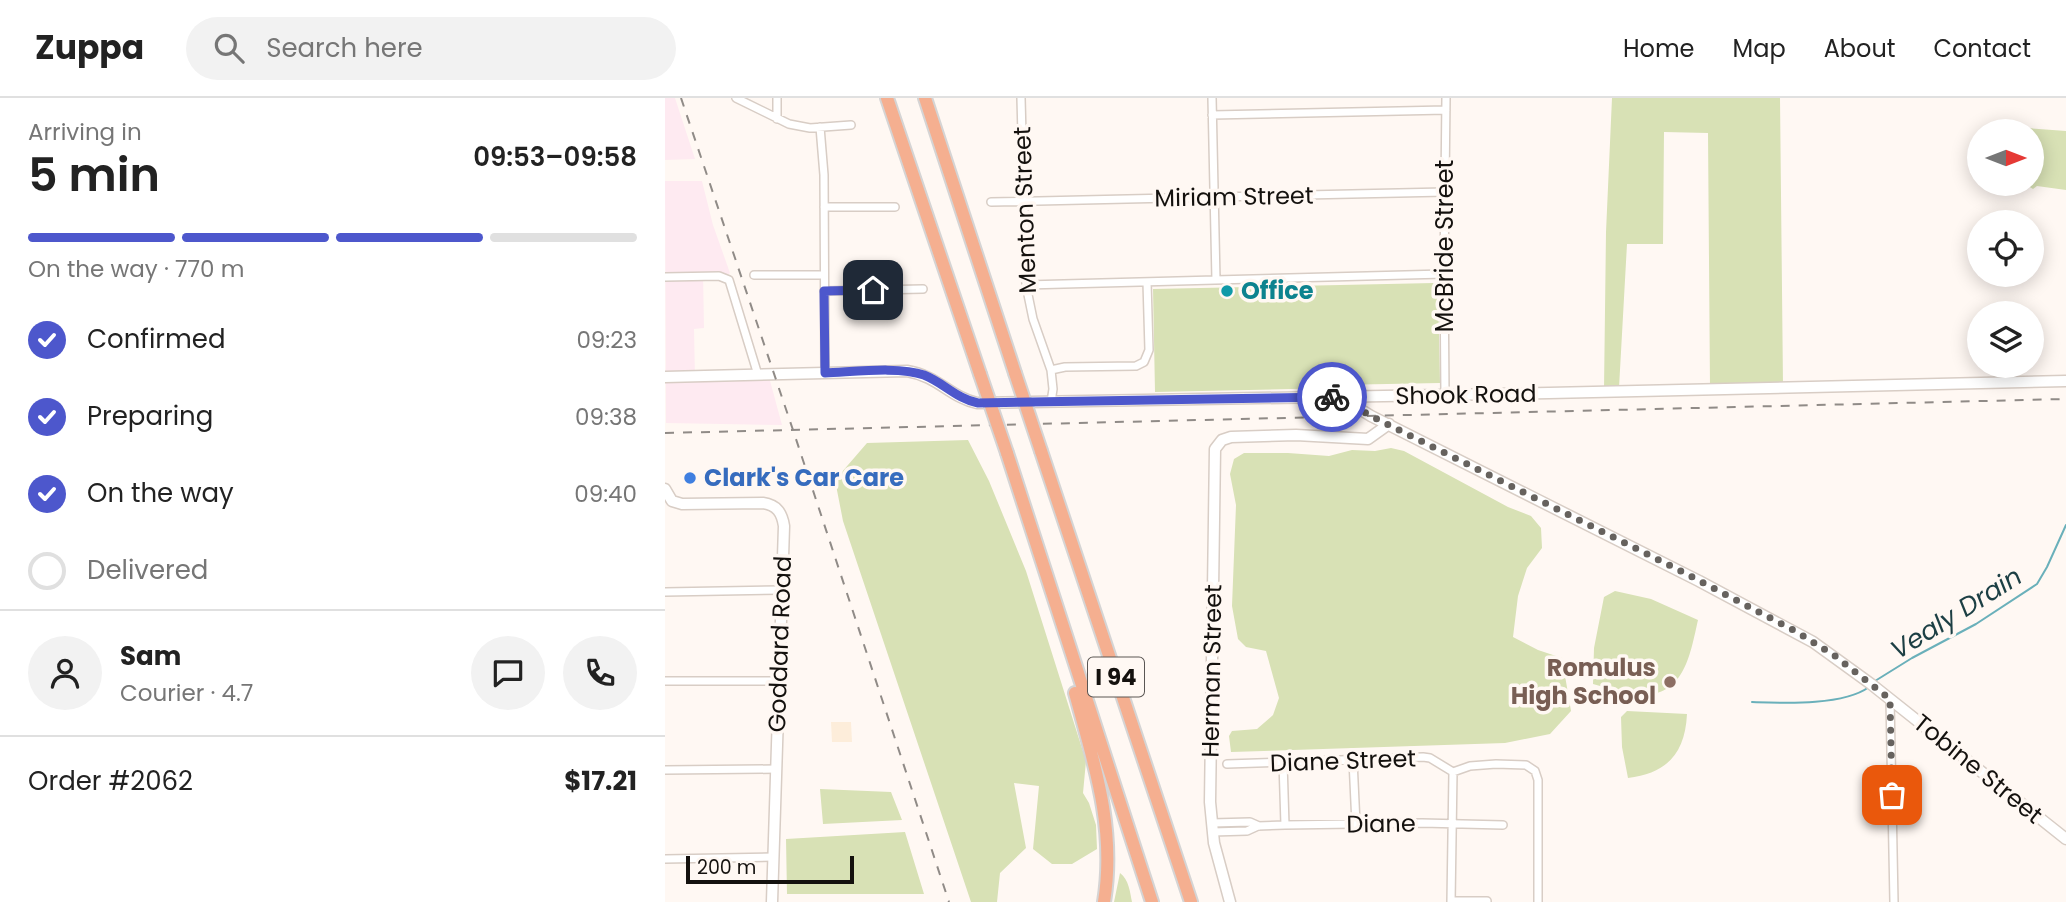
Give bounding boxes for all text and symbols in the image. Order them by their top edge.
search box [186,17,676,80]
text: Zuppa [35,24,144,71]
icon: search [210,29,248,67]
text: Search here [266,30,423,66]
text: Home [1623,32,1695,65]
text: Map [1733,32,1786,65]
text: About [1824,32,1895,65]
text: Contact [1933,32,2031,65]
text: Arriving in [28,116,142,148]
north arrow [1967,119,2044,196]
map controls [1967,119,2044,378]
street label: Menton Street [1005,126,1044,294]
text: 09:53–09:58 [473,139,637,175]
text: 5 min [28,143,160,207]
street label: McBride Street [1428,160,1461,332]
street label: Miriam Street [1154,179,1314,214]
button: locate [1967,210,2044,287]
text: On the way · 770 m [28,253,244,285]
pin [843,260,903,320]
icon: home [854,271,892,309]
place label: Office [1241,274,1314,307]
marker: Office [1219,283,1235,299]
button: layers [1967,301,2044,378]
icon: check [28,321,66,359]
text: Confirmed [87,321,225,357]
text: 09:23 [576,324,637,356]
courier [1297,362,1367,432]
street label: Shook Road [1395,377,1537,412]
icon: bike [1313,378,1351,416]
icon: check [28,398,66,436]
text: Preparing [87,398,213,434]
text: 09:38 [575,401,637,433]
place label: Clark's Car Care [704,461,904,494]
marker: Clark's Car Care [682,470,698,486]
icon: check [28,475,66,513]
text: On the way [87,475,234,511]
text: 09:40 [574,478,637,510]
text: Delivered [87,552,208,588]
street label: Goddard Road [760,555,799,733]
water label: Vealy Drain [1883,558,2029,668]
street label: Herman Street [1193,584,1230,758]
button: person [28,636,102,710]
button: chat [471,636,545,710]
button: phone [563,636,637,710]
text: Sam [120,638,181,674]
place label: Romulus High School [1511,651,1656,712]
road number: I 94 [1088,657,1144,696]
marker: Romulus High School [1662,674,1678,690]
text: Courier · 4.7 [120,677,253,709]
street label: Tobine Street [1907,706,2050,831]
street label: Diane Street [1269,741,1417,780]
text: Order #2062 [28,763,193,799]
text: $17.21 [564,763,637,799]
pin [1862,765,1922,825]
icon: bag [1873,776,1911,814]
street label: Diane [1346,806,1416,841]
scale bar [686,853,854,885]
text: 200 m [697,854,756,881]

